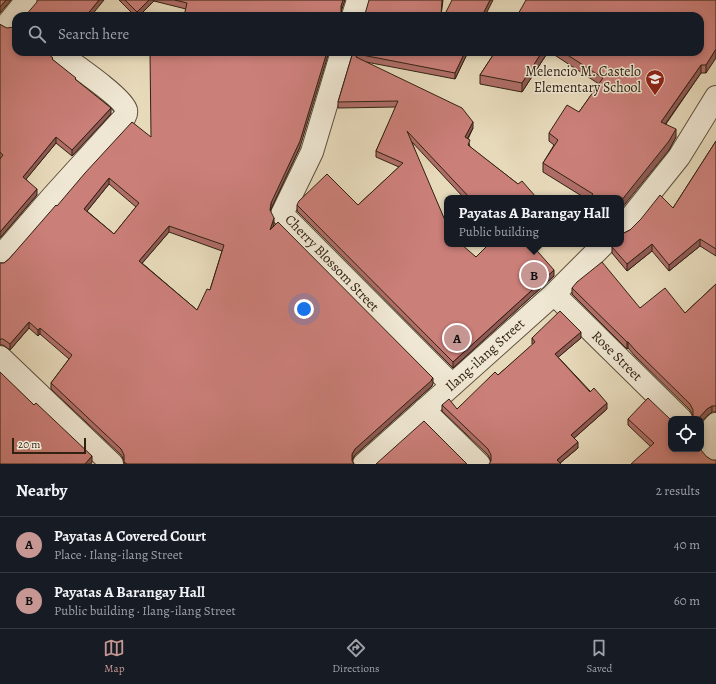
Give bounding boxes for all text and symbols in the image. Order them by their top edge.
search box [12,12,704,56]
icon: search [26,23,48,45]
text: Search here [58,24,129,44]
place label: Melencio M. Castelo Elementary School [525,62,642,97]
school or university icon: Melencio M. Castelo Elementary School [644,68,666,96]
popup [444,195,624,247]
text: Payatas A Barangay Hall [459,203,609,223]
street label: Cherry Blossom Street [281,210,384,316]
text: Public building [459,223,539,240]
pin: B [521,260,547,290]
your location [294,299,314,319]
street label: Ilang-ilang Street [441,314,529,396]
pin: A [444,323,470,353]
street label: Rose Street [588,327,647,386]
map controls [668,416,704,452]
button: locate [668,416,704,452]
scale bar [12,436,86,455]
text: 20 m [18,437,40,452]
text: Nearby [16,479,67,502]
text: 2 results [656,482,700,499]
text: Payatas A Covered Court [54,526,206,546]
text: A [25,536,33,553]
text: 40 m [674,536,700,553]
text: Place · Ilang-ilang Street [54,546,183,563]
text: Payatas A Barangay Hall [54,582,205,602]
text: B [25,592,33,609]
text: 60 m [674,592,700,609]
text: Public building · Ilang-ilang Street [54,602,236,619]
tab: Map [103,637,125,676]
tab: Directions [332,637,380,676]
tab: Saved [586,637,613,676]

